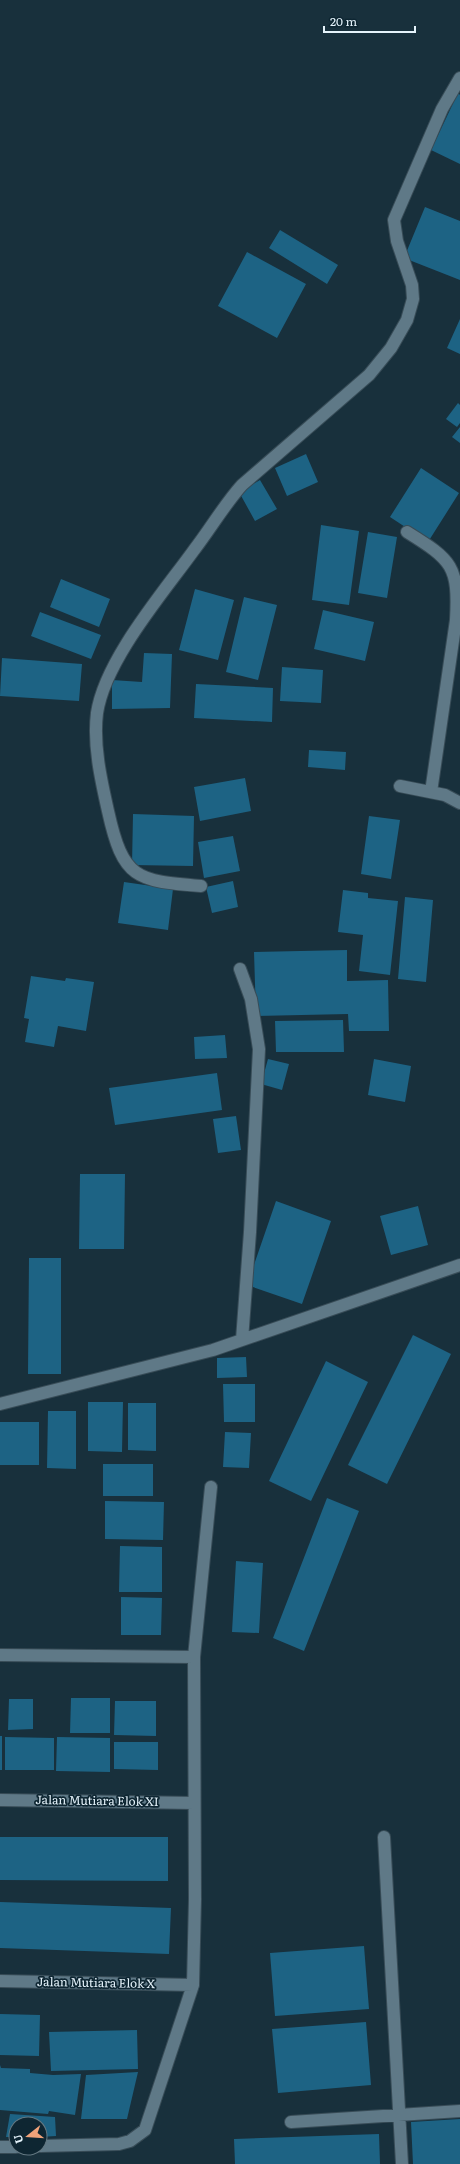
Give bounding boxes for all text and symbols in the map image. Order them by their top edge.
scale bar [324,8,415,34]
text: 20 m [330,12,357,30]
street label: Jalan Mutiara Elok XI [35,1790,159,1810]
street label: Jalan Mutiara Elok X [37,1972,156,1992]
north arrow [8,2116,48,2156]
text: U [8,2132,26,2146]

